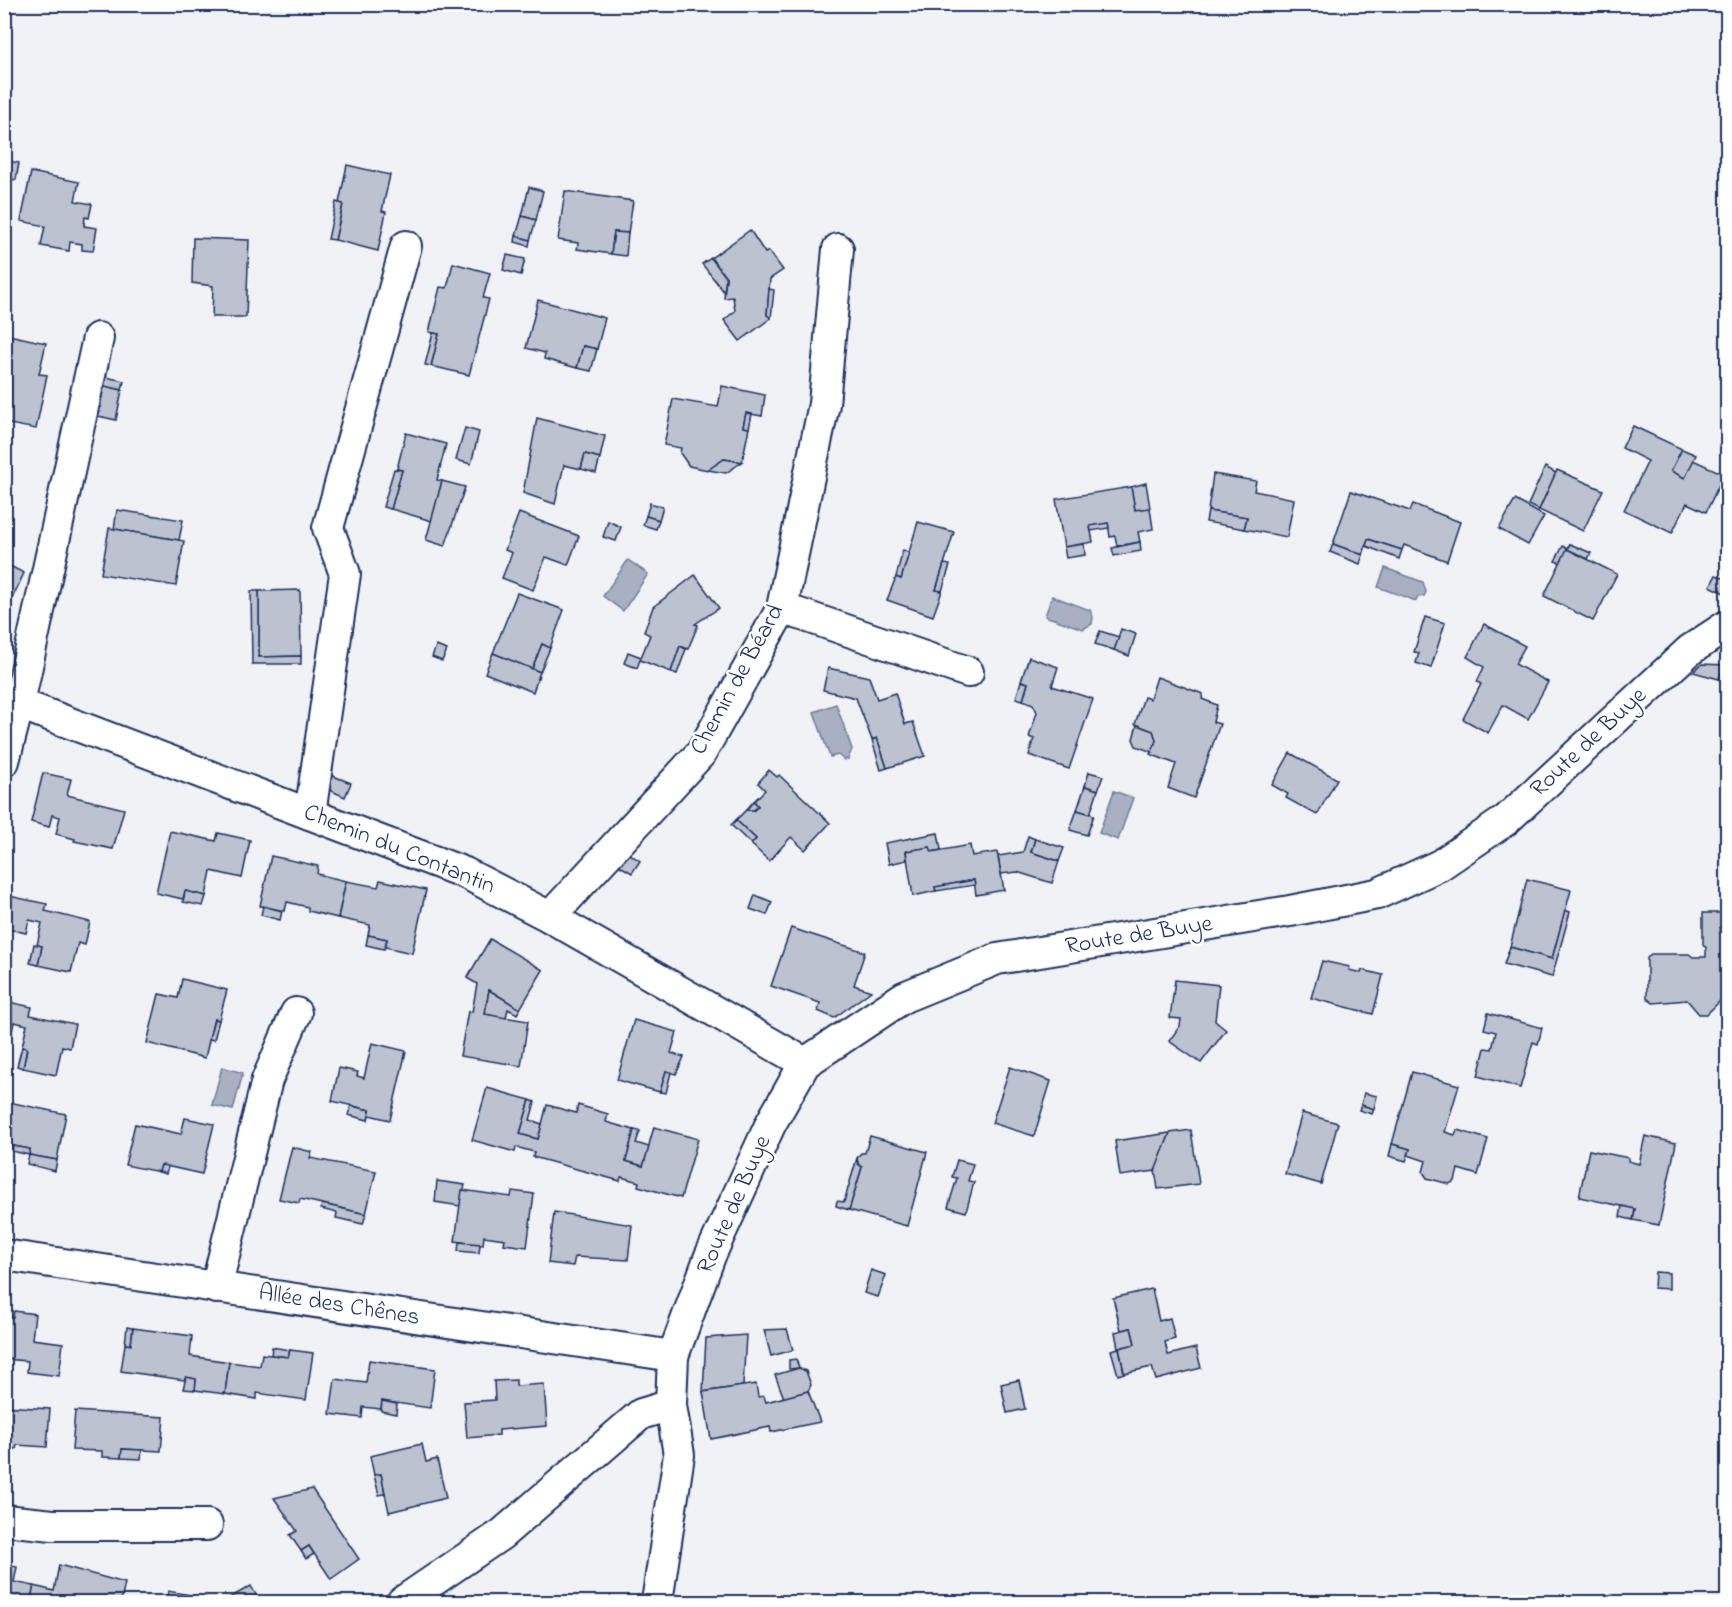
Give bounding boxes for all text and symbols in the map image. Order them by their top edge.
street label: Chemin de Béard [682,598,794,762]
street label: Route de Buye [1523,679,1656,807]
street label: Chemin du Contantin [298,796,500,904]
street label: Route de Buye [1063,907,1215,966]
street label: Route de Buye [689,1130,782,1280]
street label: Allée des Chênes [256,1276,422,1336]

